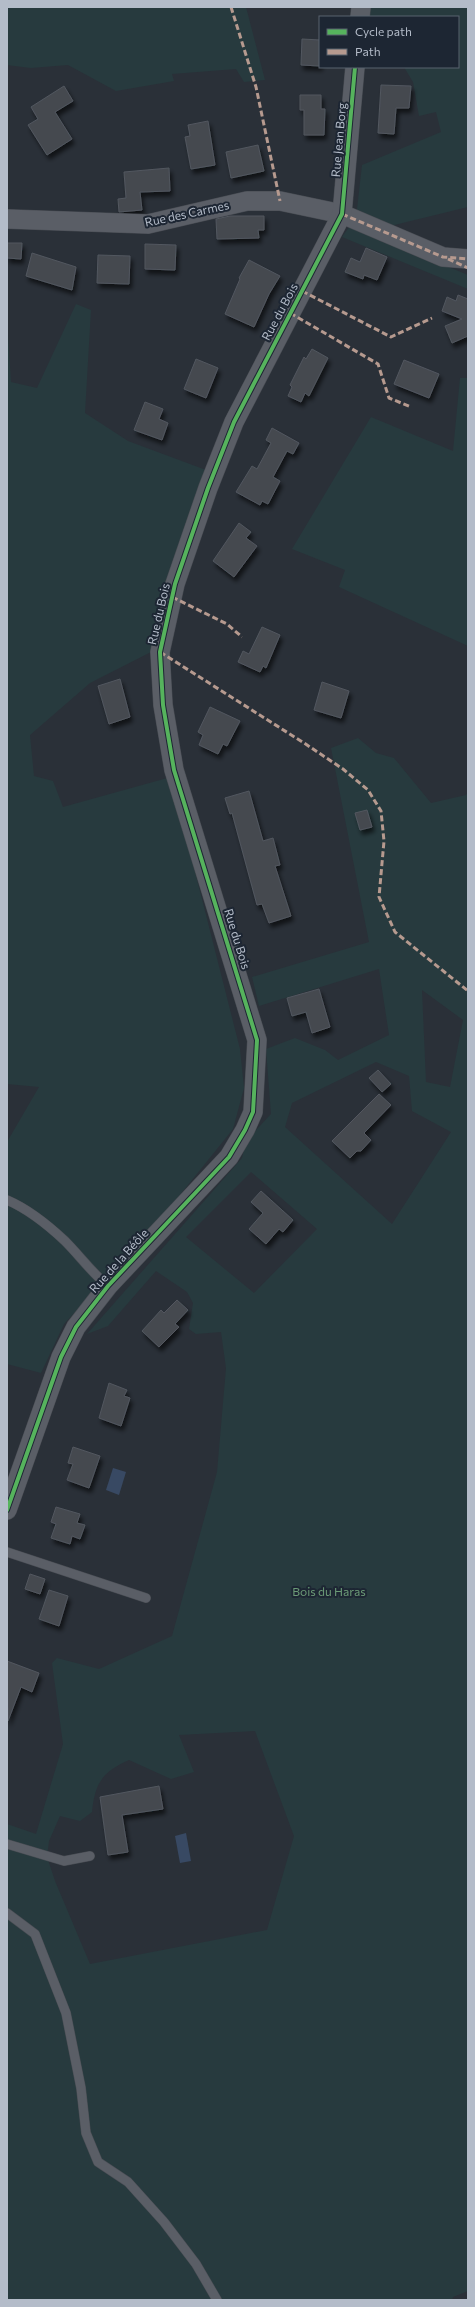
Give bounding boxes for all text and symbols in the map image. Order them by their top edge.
legend [319,16,459,68]
text: Cycle path [355,24,412,38]
text: Path [355,44,381,58]
street label: Rue Jean Borg [328,102,349,178]
street label: Rue des Carmes [143,197,230,229]
street label: Rue du Bois [258,281,300,342]
street label: Rue du Bois [144,582,172,646]
street label: Rue du Bois [222,907,254,971]
street label: Rue de la Béôle [86,1226,151,1295]
park label: Bois du Haras [292,1584,366,1598]

